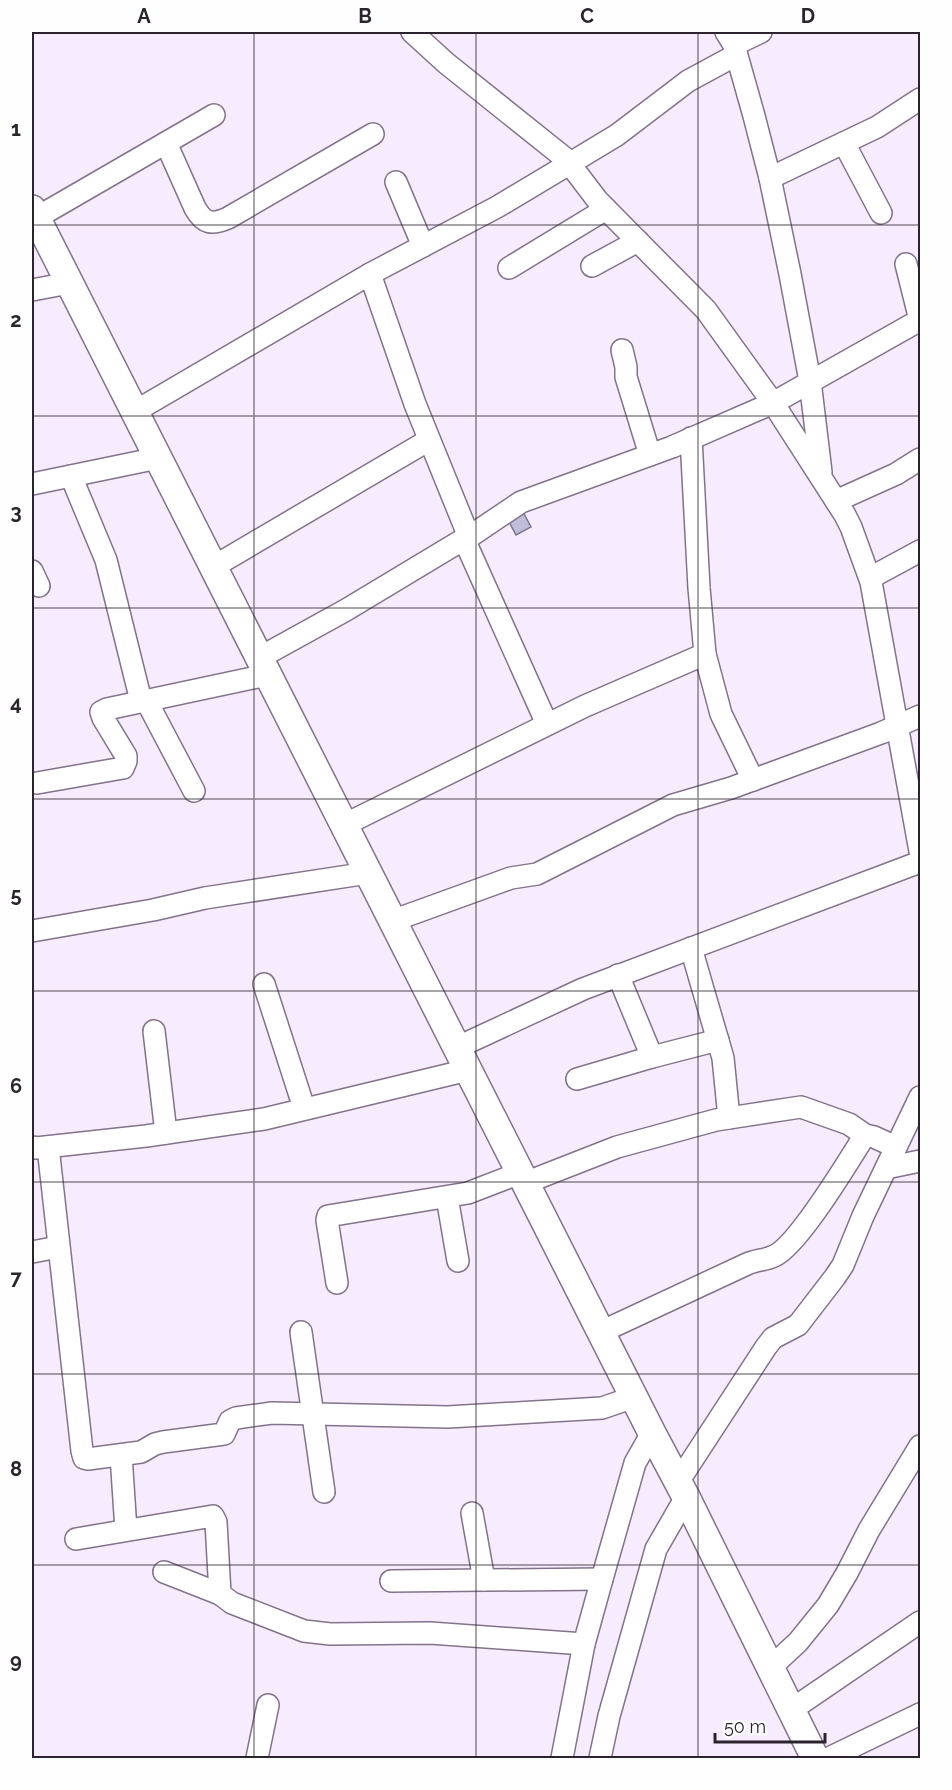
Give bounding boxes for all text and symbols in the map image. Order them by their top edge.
text: A [137,4,151,28]
text: B [358,4,372,28]
text: C [580,4,594,28]
text: D [801,4,815,28]
text: 1 [11,117,21,141]
text: 2 [10,308,22,332]
text: 3 [10,500,22,524]
text: 4 [10,691,22,715]
text: 5 [10,883,22,907]
text: 6 [10,1074,22,1098]
text: 7 [10,1266,22,1290]
text: 8 [10,1457,22,1481]
text: 9 [10,1649,22,1673]
scale bar [715,1706,824,1744]
text: 50 m [724,1716,766,1737]

